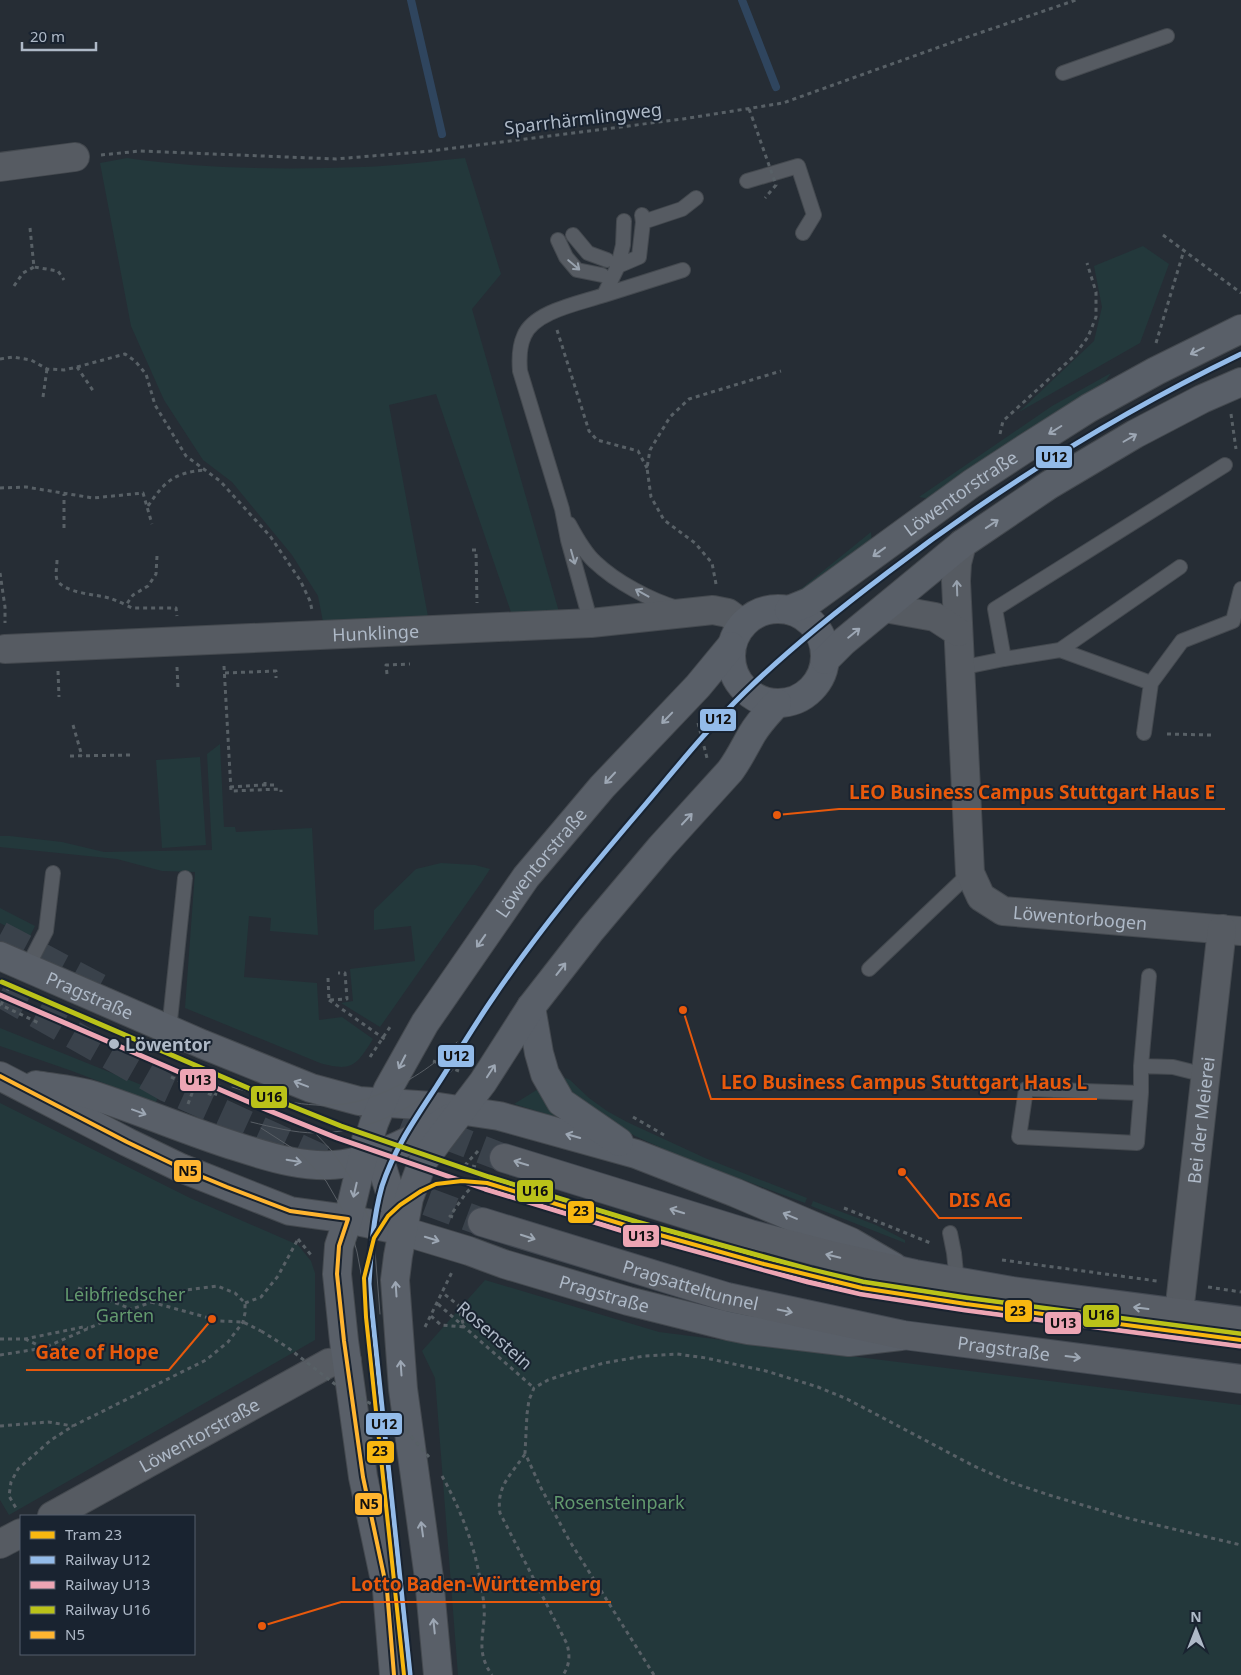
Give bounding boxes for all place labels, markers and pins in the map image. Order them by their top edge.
callout: LEO Business Campus Stuttgart Haus E [839,775,1225,809]
place label: Löwentor [125,1032,211,1056]
marker: Löwentor [107,1037,121,1051]
callout: LEO Business Campus Stuttgart Haus L [711,1065,1097,1099]
callout: DIS AG [939,1184,1022,1218]
callout: Gate of Hope [26,1336,169,1370]
callout: Lotto Baden-Württemberg [341,1568,611,1602]

